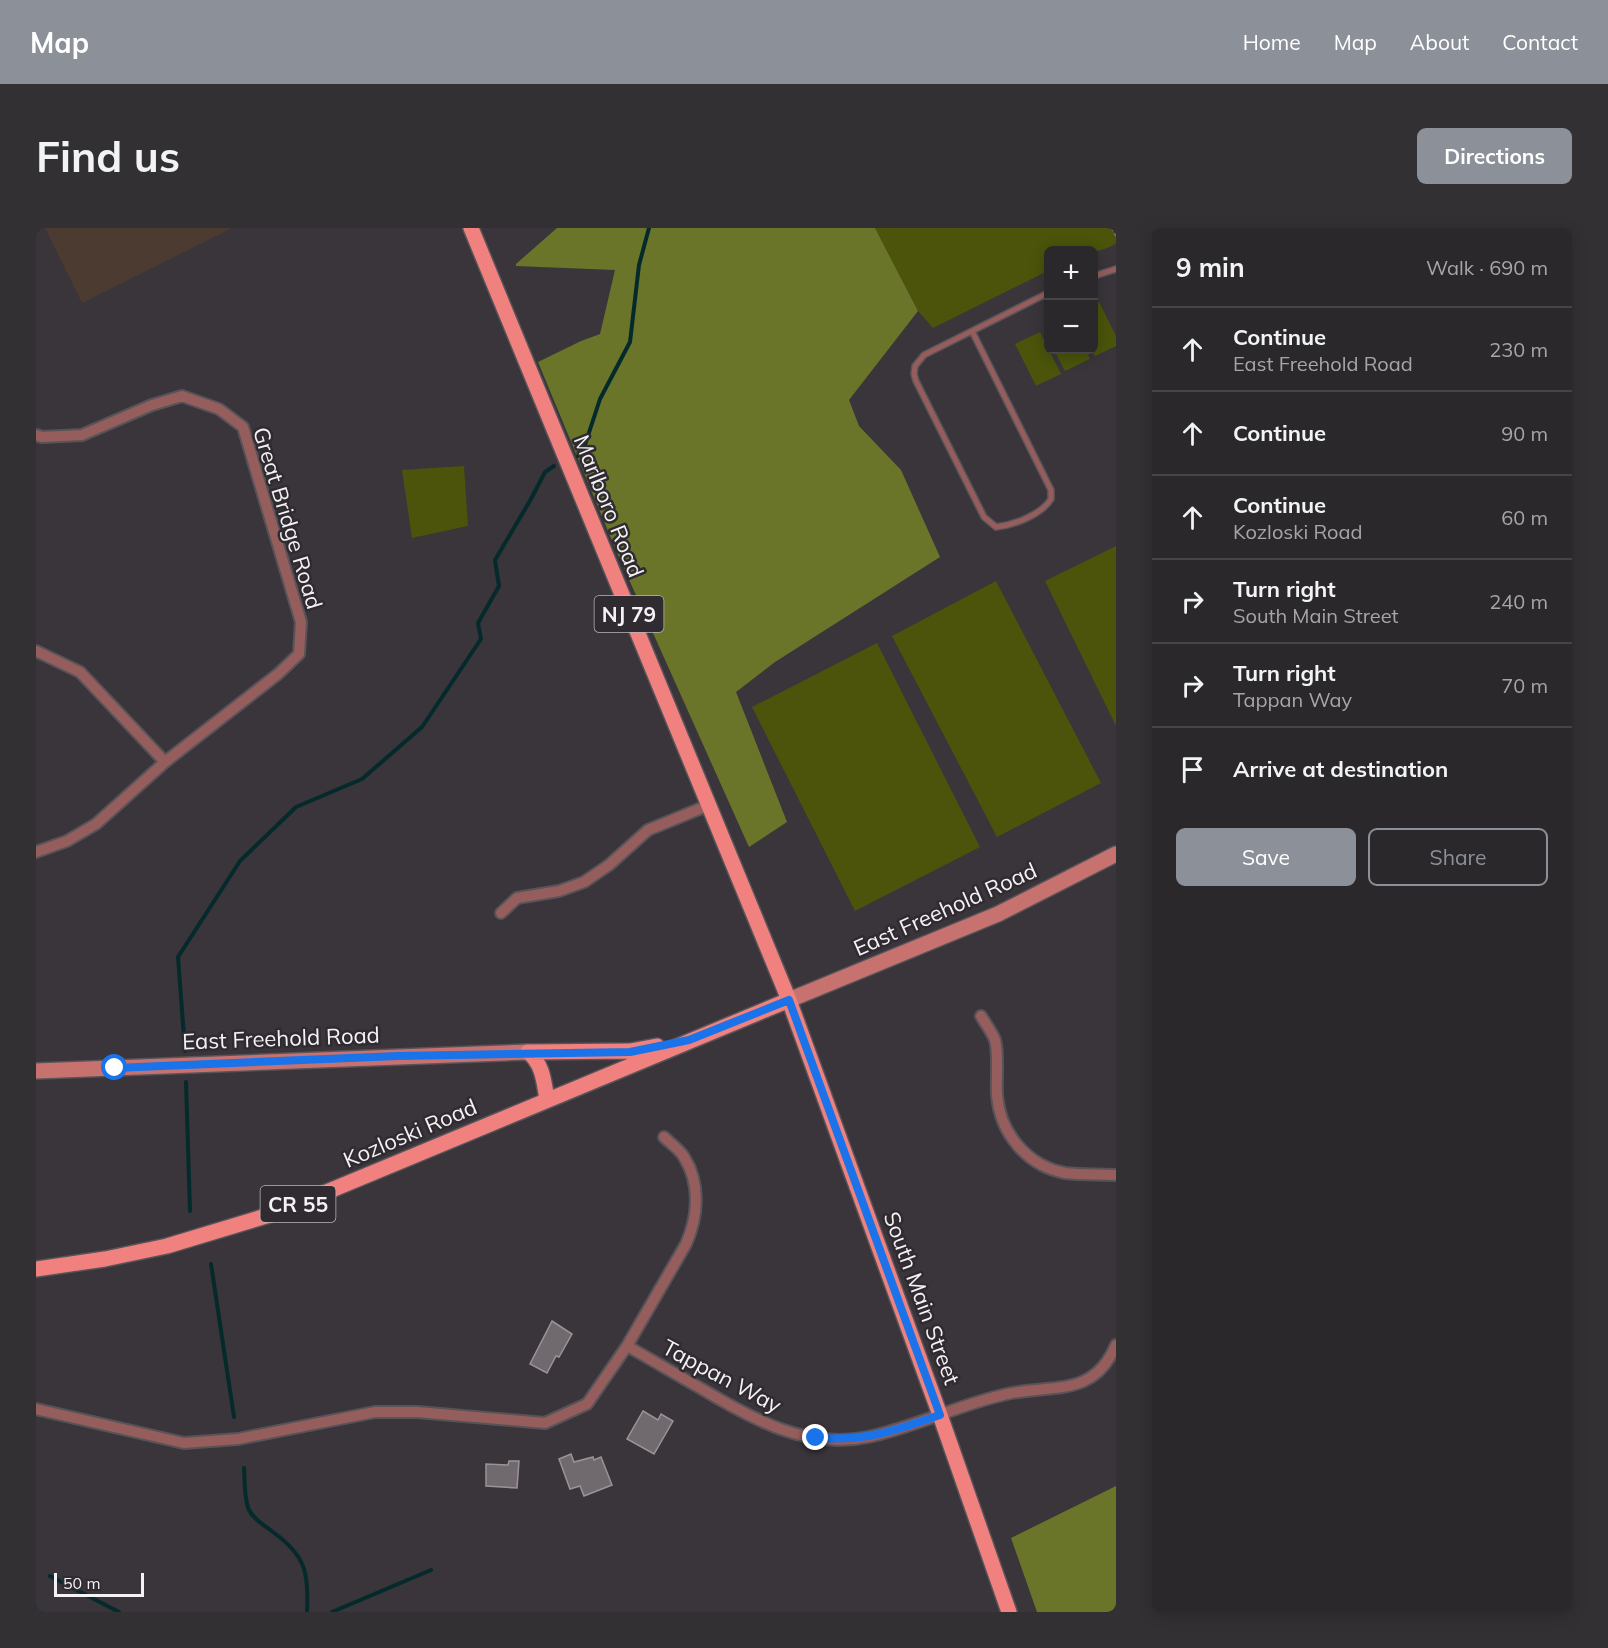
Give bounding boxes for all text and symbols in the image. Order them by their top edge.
text: Map [30,25,89,60]
text: Home [1243,29,1301,55]
text: Map [1334,29,1377,55]
text: About [1410,29,1469,55]
text: Contact [1502,29,1578,55]
button: Directions [1417,128,1572,184]
text: Find us [36,130,180,183]
map controls [1044,246,1098,354]
button: + [1044,246,1098,300]
text: 9 min [1176,251,1245,284]
text: Walk · 690 m [1426,255,1548,280]
button: − [1044,300,1098,354]
text: Continue [1233,323,1326,351]
icon: ahead [1176,333,1209,366]
text: 230 m [1489,337,1548,362]
text: East Freehold Road [1233,351,1413,376]
icon: ahead [1176,417,1209,450]
text: Continue [1233,419,1326,447]
text: 90 m [1501,421,1548,446]
street label: Great Bridge Road [247,424,329,612]
street label: Marlboro Road [568,431,650,581]
text: Continue [1233,491,1326,519]
icon: ahead [1176,501,1209,534]
text: 60 m [1501,505,1548,530]
text: Kozloski Road [1233,519,1363,544]
text: Turn right [1233,575,1336,603]
icon: right [1176,585,1209,618]
text: 240 m [1489,589,1548,614]
road number: NJ 79 [594,596,664,632]
text: South Main Street [1233,603,1399,628]
text: Turn right [1233,659,1336,687]
icon: right [1176,669,1209,702]
text: 70 m [1501,673,1548,698]
text: Tappan Way [1233,687,1352,712]
icon: arrive [1176,753,1209,786]
text: Arrive at destination [1233,755,1448,783]
button: Save [1176,828,1356,886]
button: Share [1368,828,1548,886]
street label: East Freehold Road [849,856,1041,962]
street label: East Freehold Road [182,1021,380,1055]
route start [101,1054,127,1080]
street label: Kozloski Road [339,1092,481,1174]
road number: CR 55 [260,1186,336,1222]
street label: South Main Street [878,1208,966,1389]
street label: Tappan Way [658,1333,787,1419]
route end [802,1424,828,1450]
scale bar [54,1570,144,1598]
text: 50 m [63,1573,100,1593]

